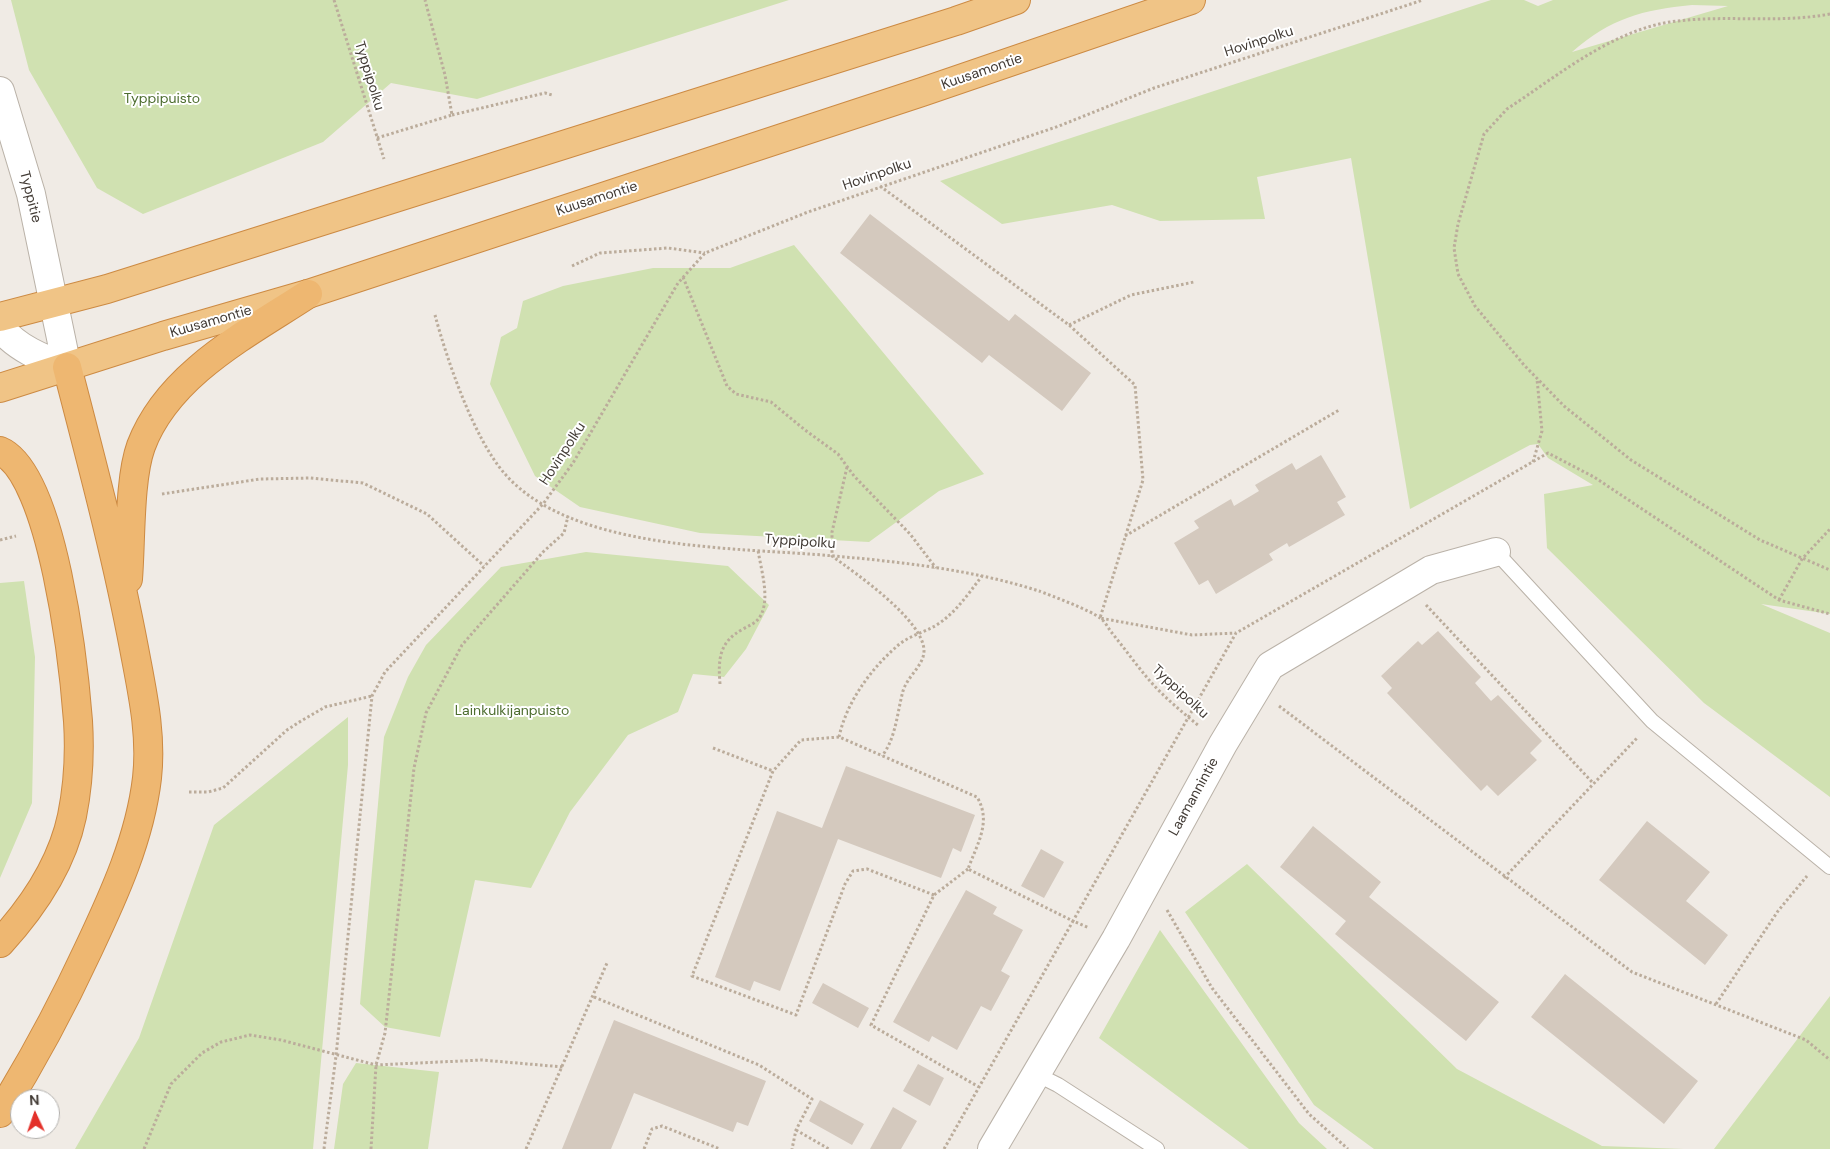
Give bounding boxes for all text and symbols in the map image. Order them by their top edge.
street label: Hovinpolku [1222,23,1296,61]
street label: Typpipolku [351,40,387,112]
street label: Kuusamontie [939,50,1025,94]
park label: Typpipuisto [124,91,200,107]
street label: Hovinpolku [840,155,914,195]
street label: Typpitie [15,169,45,225]
street label: Kuusamontie [554,178,640,220]
street label: Kuusamontie [168,302,254,342]
street label: Hovinpolku [536,419,590,489]
street label: Typpipolku [764,531,836,553]
street label: Typpipolku [1148,662,1212,722]
park label: Lainkulkijanpuisto [455,703,569,719]
street label: Laamannintie [1166,755,1222,839]
north arrow [10,1089,60,1139]
text: N [29,1091,40,1109]

